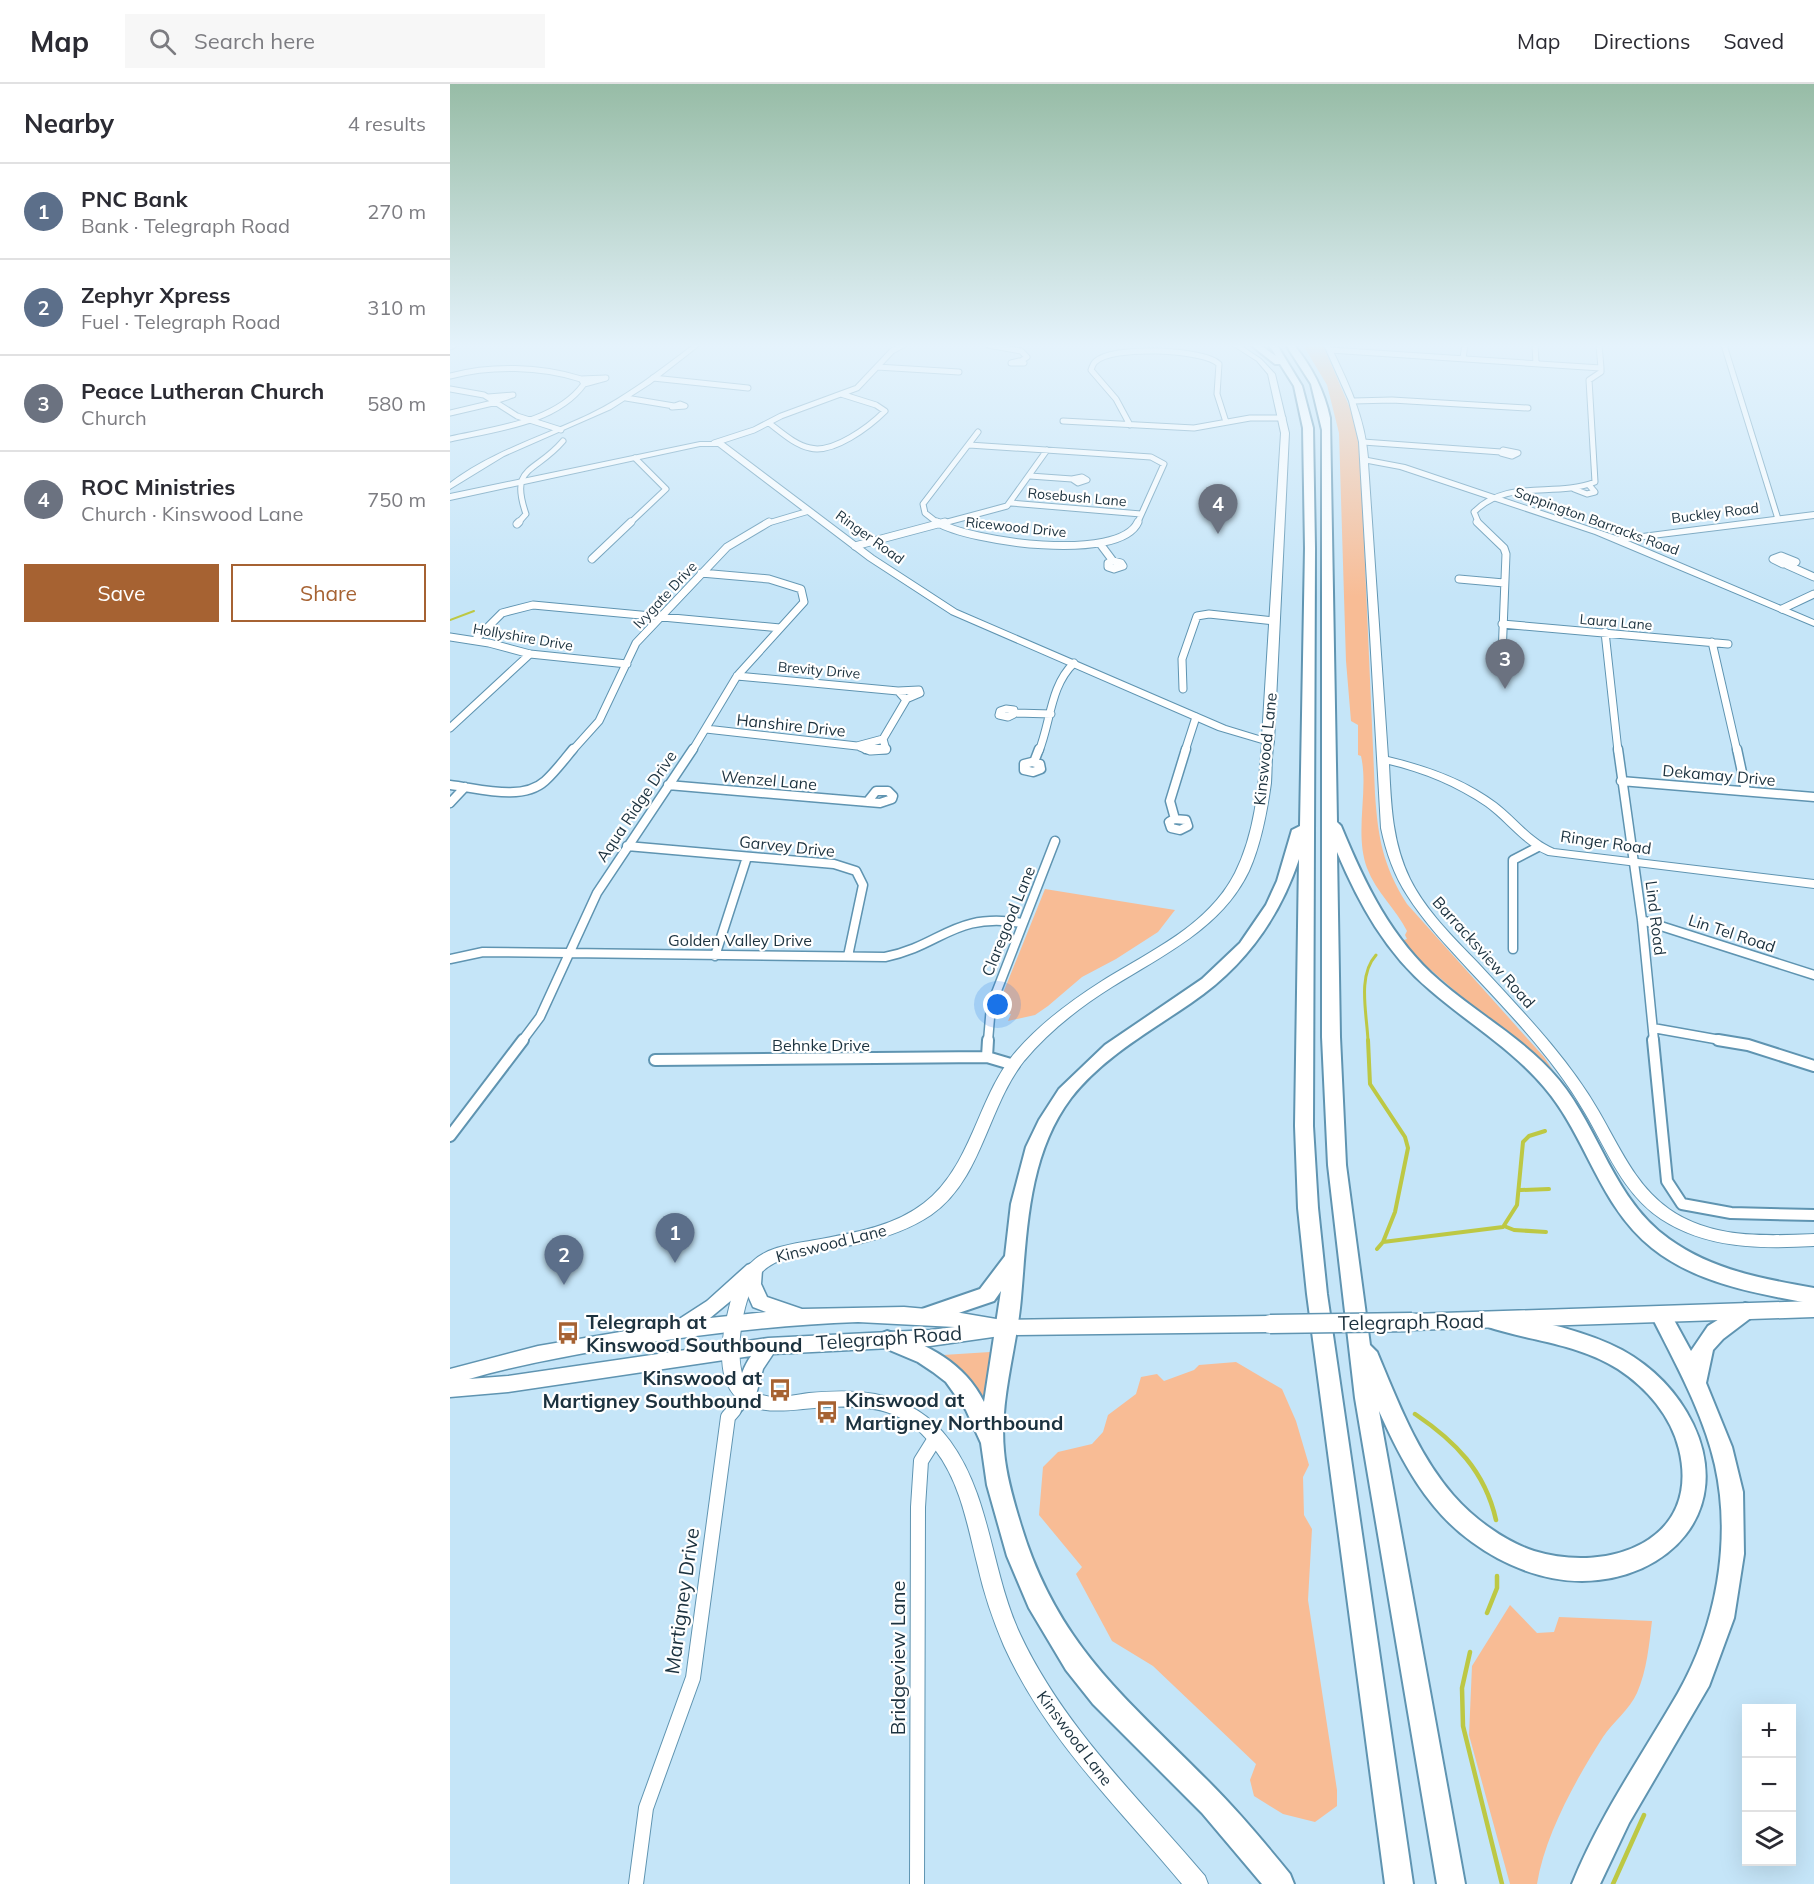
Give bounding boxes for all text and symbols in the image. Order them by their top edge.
search box [125,14,545,68]
text: Map [30,24,89,59]
icon: search [146,25,179,58]
text: Search here [194,27,315,55]
text: Map [1517,28,1560,54]
text: Directions [1593,28,1690,54]
text: Saved [1723,28,1784,54]
text: Nearby [24,107,114,140]
text: 4 results [348,111,426,136]
text: PNC Bank [81,185,188,213]
text: 1 [38,199,50,224]
text: 270 m [367,199,426,224]
text: Bank · Telegraph Road [81,213,290,238]
text: Zephyr Xpress [81,281,231,309]
text: 2 [38,295,50,320]
text: 310 m [367,295,426,320]
text: Fuel · Telegraph Road [81,309,281,334]
text: Peace Lutheran Church [81,377,324,405]
text: 3 [38,391,50,416]
text: 580 m [367,391,426,416]
text: Church [81,405,147,430]
text: ROC Ministries [81,473,235,501]
street label: Sappington Barracks Road [1512,483,1682,559]
street label: Rosebush Lane [1027,484,1127,510]
pin: 4 [1198,484,1238,534]
text: 4 [38,487,50,512]
text: 750 m [367,487,426,512]
street label: Buckley Road [1670,499,1760,527]
text: Church · Kinswood Lane [81,501,303,526]
street label: Ringer Road [832,506,908,568]
street label: Ricewood Drive [965,513,1067,541]
street label: Ivygate Drive [629,558,701,632]
button: Save [24,564,219,622]
button: Share [231,564,426,622]
street label: Laura Lane [1579,610,1653,634]
street label: Hollyshire Drive [472,619,574,655]
pin: 3 [1486,640,1524,689]
street label: Brevity Drive [777,657,861,683]
street label: Kinswood Lane [1249,692,1281,806]
street label: Hanshire Drive [735,709,847,741]
street label: Aqua Ridge Drive [591,747,681,865]
street label: Dekamay Drive [1662,760,1776,790]
street label: Wenzel Lane [720,766,818,794]
street label: Ringer Road [1559,826,1653,858]
street label: Garvey Drive [738,831,836,861]
street label: Claregood Lane [977,863,1039,979]
street label: Lind Road [1642,880,1670,956]
street label: Barracksview Road [1429,892,1539,1012]
street label: Lin Tel Road [1686,910,1778,956]
street label: Golden Valley Drive [668,930,812,950]
your location [983,990,1012,1019]
street label: Behnke Drive [772,1035,870,1055]
pin: 1 [656,1214,694,1263]
street label: Kinswood Lane [774,1220,888,1266]
pin: 2 [544,1236,584,1285]
street label: Telegraph Road [1338,1308,1484,1335]
place label: Telegraph at Kinswood Southbound [586,1309,802,1357]
bus stop icon: Telegraph at Kinswood Southbound [555,1320,581,1346]
street label: Telegraph Road [815,1320,963,1355]
place label: Kinswood at Martigney Southbound [542,1365,762,1413]
bus stop icon: Kinswood at Martigney Southbound [767,1377,793,1403]
place label: Kinswood at Martigney Northbound [845,1387,1063,1435]
bus stop icon: Kinswood at Martigney Northbound [814,1399,840,1425]
street label: Martigney Drive [659,1526,704,1676]
street label: Bridgeview Lane [885,1581,910,1735]
street label: Kinswood Lane [1033,1687,1117,1789]
map controls [1742,1704,1796,1866]
button: + [1742,1704,1796,1758]
button: − [1742,1758,1796,1812]
button: layers [1742,1812,1796,1866]

